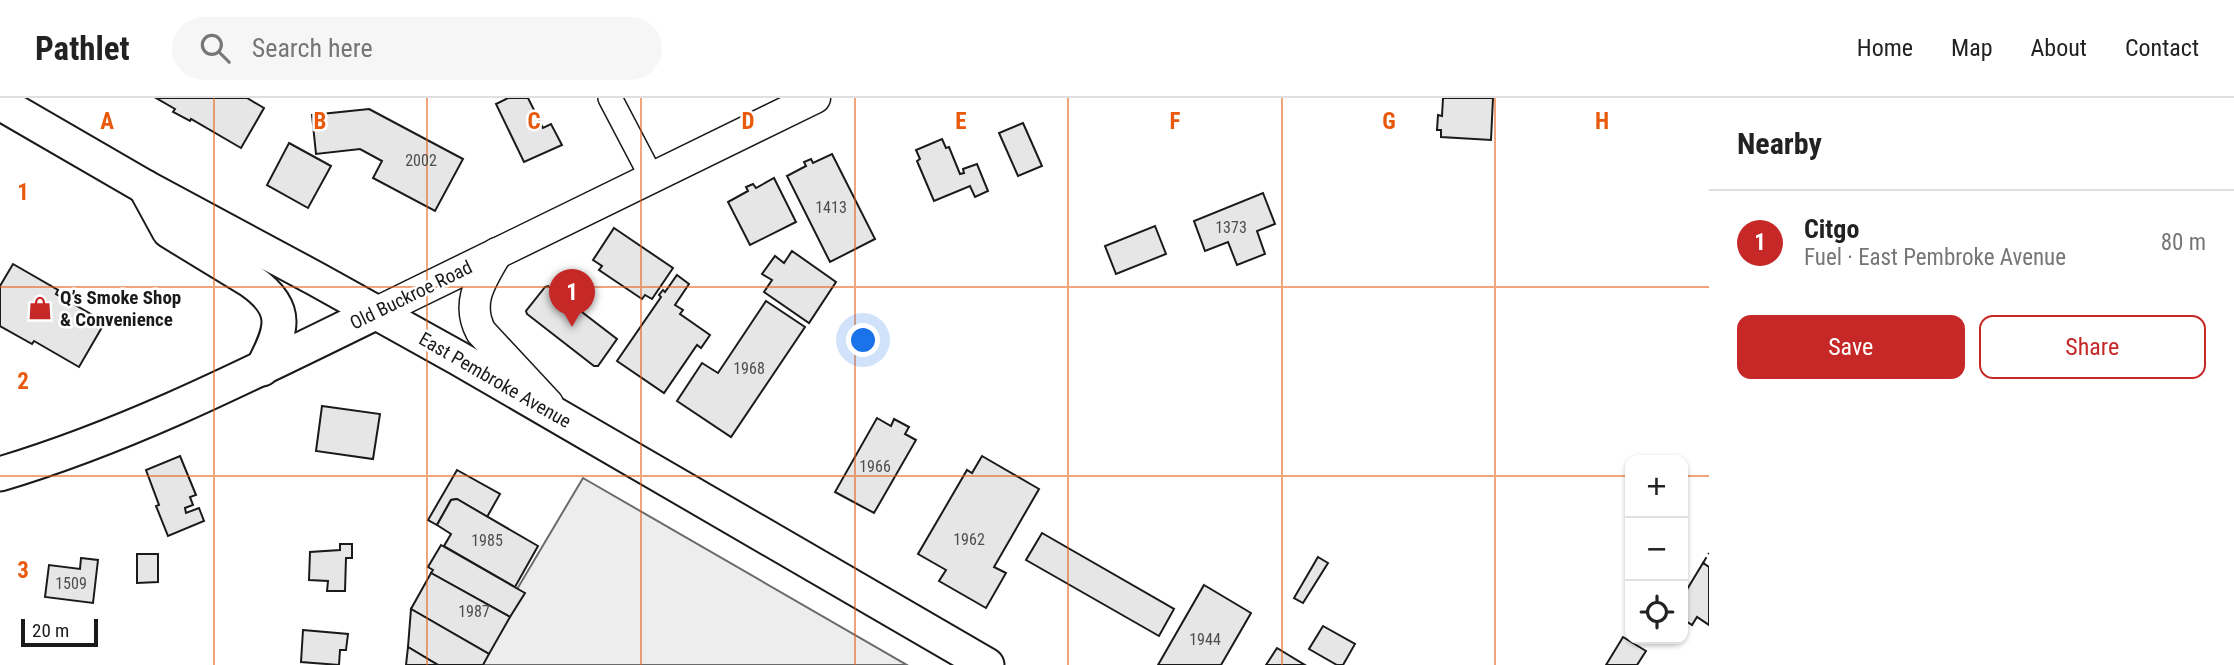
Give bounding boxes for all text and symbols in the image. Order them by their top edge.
search box [172,17,662,80]
text: Pathlet [35,29,130,68]
icon: search [196,29,234,67]
text: Search here [252,33,373,63]
text: Home [1857,34,1913,62]
text: Map [1951,34,1993,62]
text: About [2031,34,2087,62]
text: Contact [2125,34,2199,62]
text: A [100,108,114,135]
text: B [314,108,326,135]
text: C [527,108,541,135]
text: D [742,108,755,135]
text: E [955,108,967,135]
text: F [1170,108,1181,135]
text: G [1382,108,1396,135]
text: H [1595,108,1609,135]
text: Nearby [1737,126,1822,161]
house number: 2002 [405,151,437,170]
text: 1 [17,179,29,206]
house number: 1413 [815,198,847,217]
text: Citgo [1804,214,1859,244]
house number: 1373 [1215,218,1247,237]
text: 1 [1754,229,1766,256]
text: 80 m [2161,229,2206,256]
text: Fuel · East Pembroke Avenue [1804,244,2066,271]
street label: Old Buckroe Road [346,256,476,334]
pin: 1 [549,269,595,327]
place label: Q’s Smoke Shop & Convenience [60,286,181,331]
shop icon: Q’s Smoke Shop & Convenience [26,294,54,322]
button: Save [1737,315,1965,379]
button: Share [1979,315,2206,379]
your location [846,323,880,357]
street label: East Pembroke Avenue [415,327,575,433]
house number: 1968 [733,359,765,378]
text: 2 [17,368,29,395]
map controls [1625,455,1688,644]
button: + [1625,455,1688,518]
house number: 1966 [859,457,891,476]
button: − [1625,518,1688,581]
house number: 1962 [953,530,985,549]
house number: 1985 [471,531,503,550]
text: 3 [17,557,29,584]
house number: 1509 [55,574,87,593]
button: locate [1625,581,1688,644]
house number: 1987 [458,602,490,621]
scale bar [21,616,98,648]
text: 20 m [32,619,69,642]
house number: 1944 [1189,630,1221,649]

